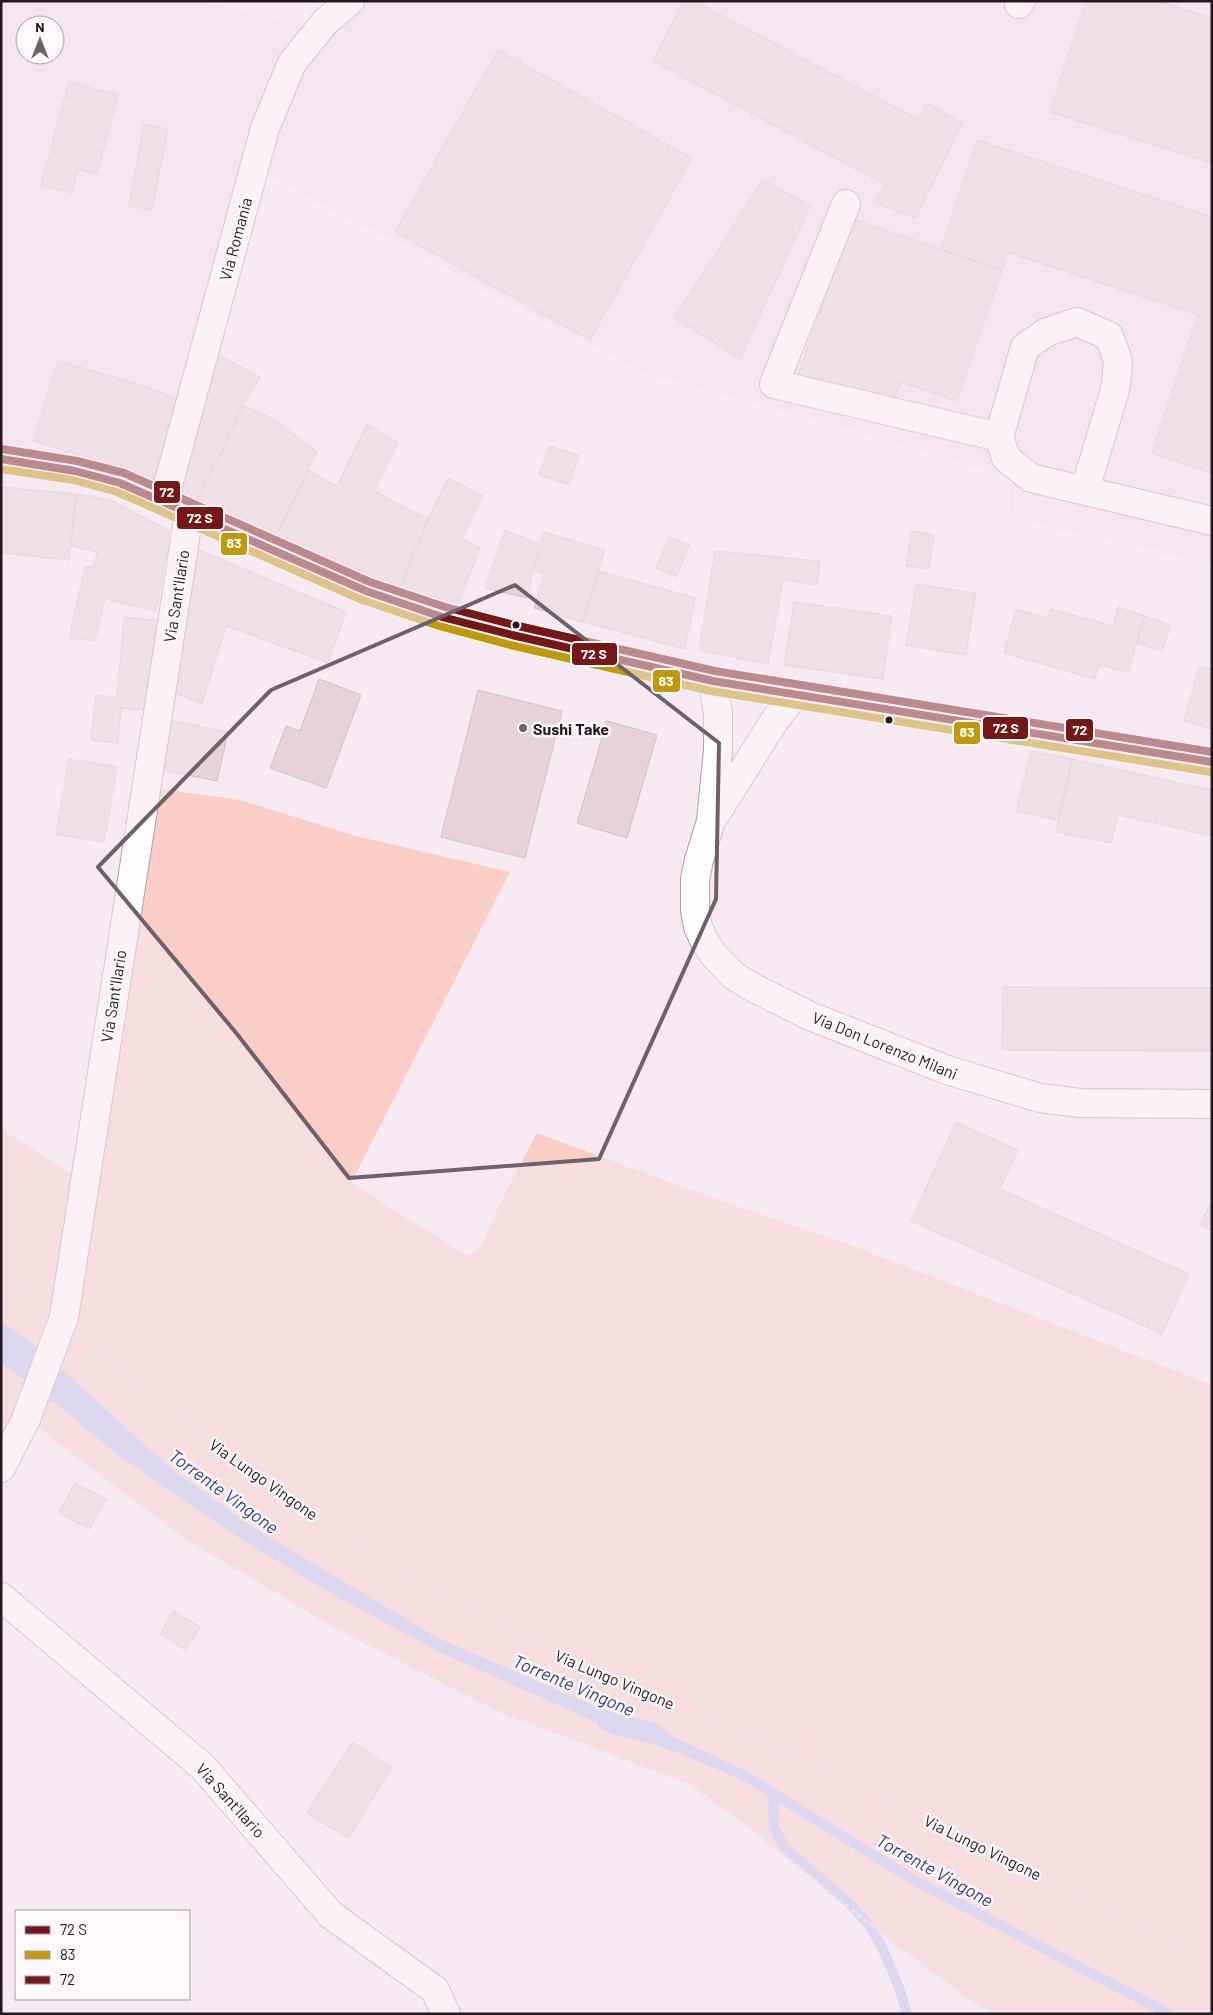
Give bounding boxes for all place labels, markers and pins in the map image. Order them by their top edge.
unlabelled marker [511,620,521,630]
unlabelled marker [884,715,894,725]
place label: Sushi Take [533,719,609,738]
marker: Sushi Take [517,722,529,734]

